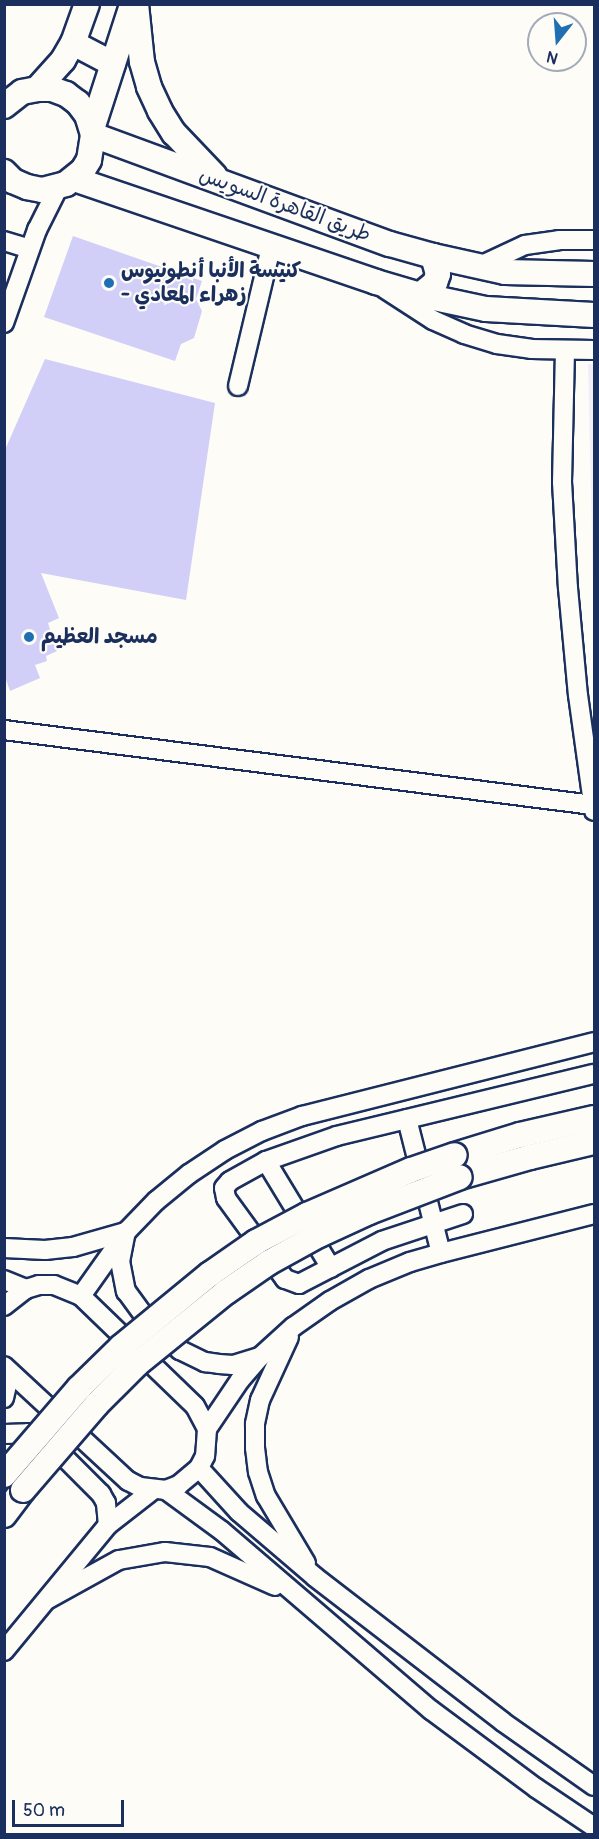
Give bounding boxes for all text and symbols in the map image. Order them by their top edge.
north arrow [527,12,587,72]
text: N [544,46,560,68]
street label: طريق القاهرة السويس [196,162,374,248]
place label: كنيسة الأنبا أنطونيوس - زهراء المعادي [121,258,301,308]
marker: كنيسة الأنبا أنطونيوس - زهراء المعادي [102,276,116,290]
place label: مسجد العظيم [41,624,158,650]
marker: مسجد العظيم [22,630,36,644]
scale bar [15,1788,128,1826]
text: 50 m [23,1799,65,1822]

